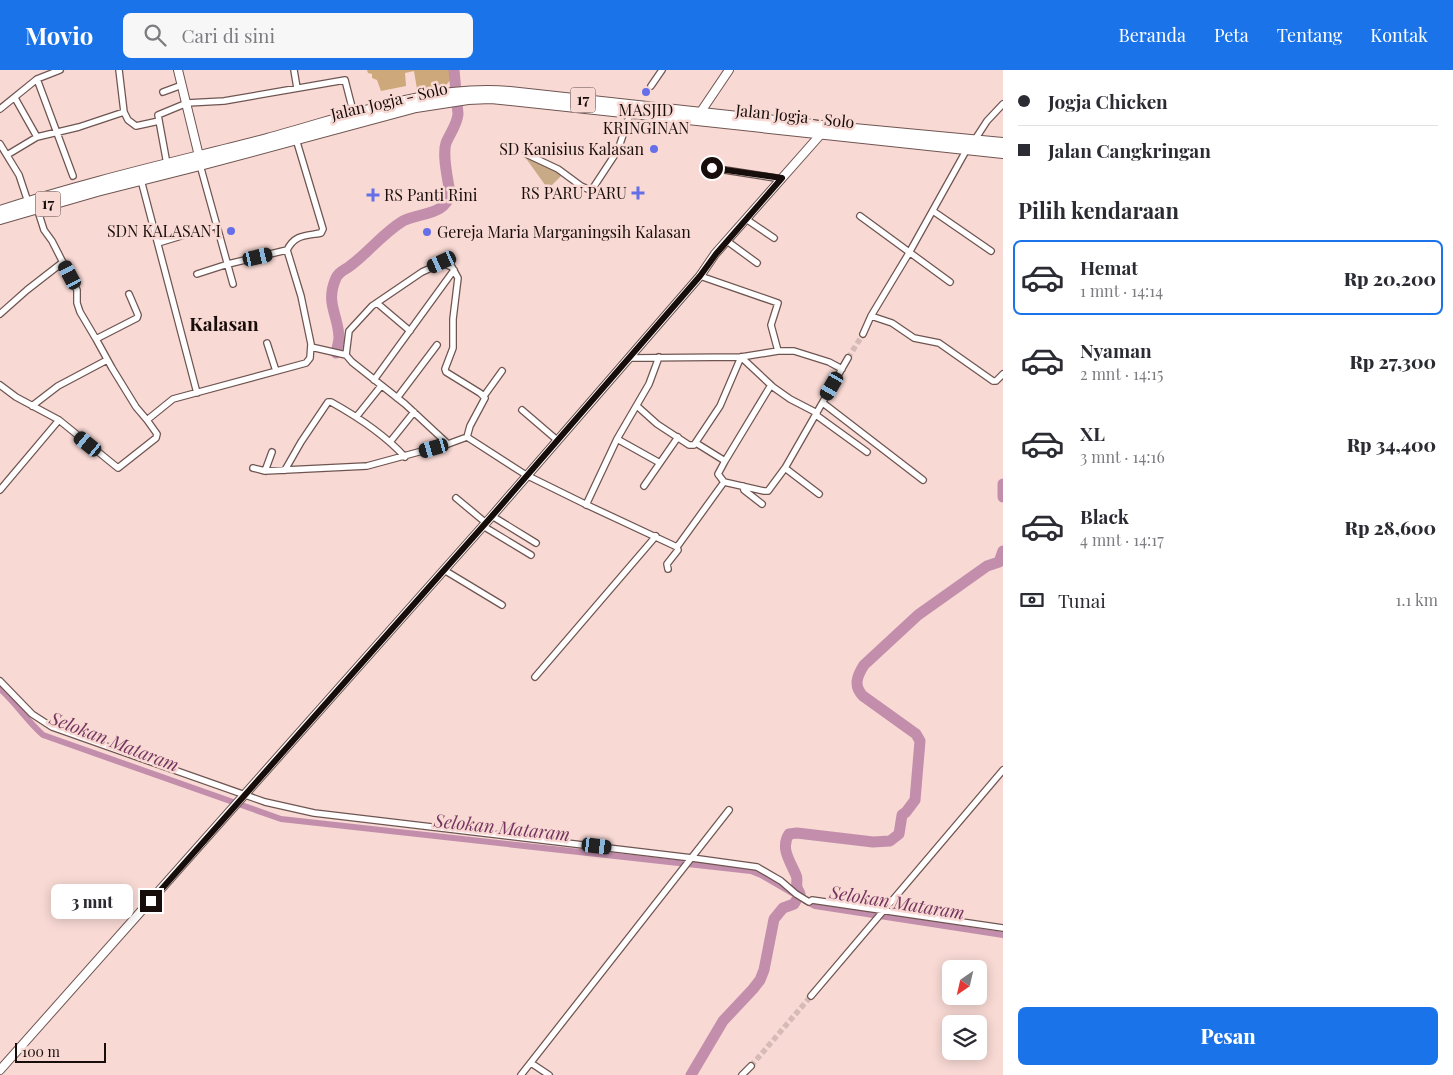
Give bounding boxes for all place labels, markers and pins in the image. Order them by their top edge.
marker: MASJID KRINGINAN [640,86,652,98]
place label: MASJID KRINGINAN [603,99,689,138]
place label: SD Kanisius Kalasan [499,138,644,159]
marker: SD Kanisius Kalasan [648,143,660,155]
place label: RS PARU PARU [521,182,627,203]
place label: RS Panti Rini [384,184,478,205]
marker: RS PARU PARU [631,186,645,200]
marker: RS Panti Rini [366,188,380,202]
place label: SDN KALASAN I [107,220,221,241]
place label: Gereja Maria Marganingsih Kalasan [437,221,691,242]
marker: SDN KALASAN I [225,225,237,237]
marker: Gereja Maria Marganingsih Kalasan [421,226,433,238]

